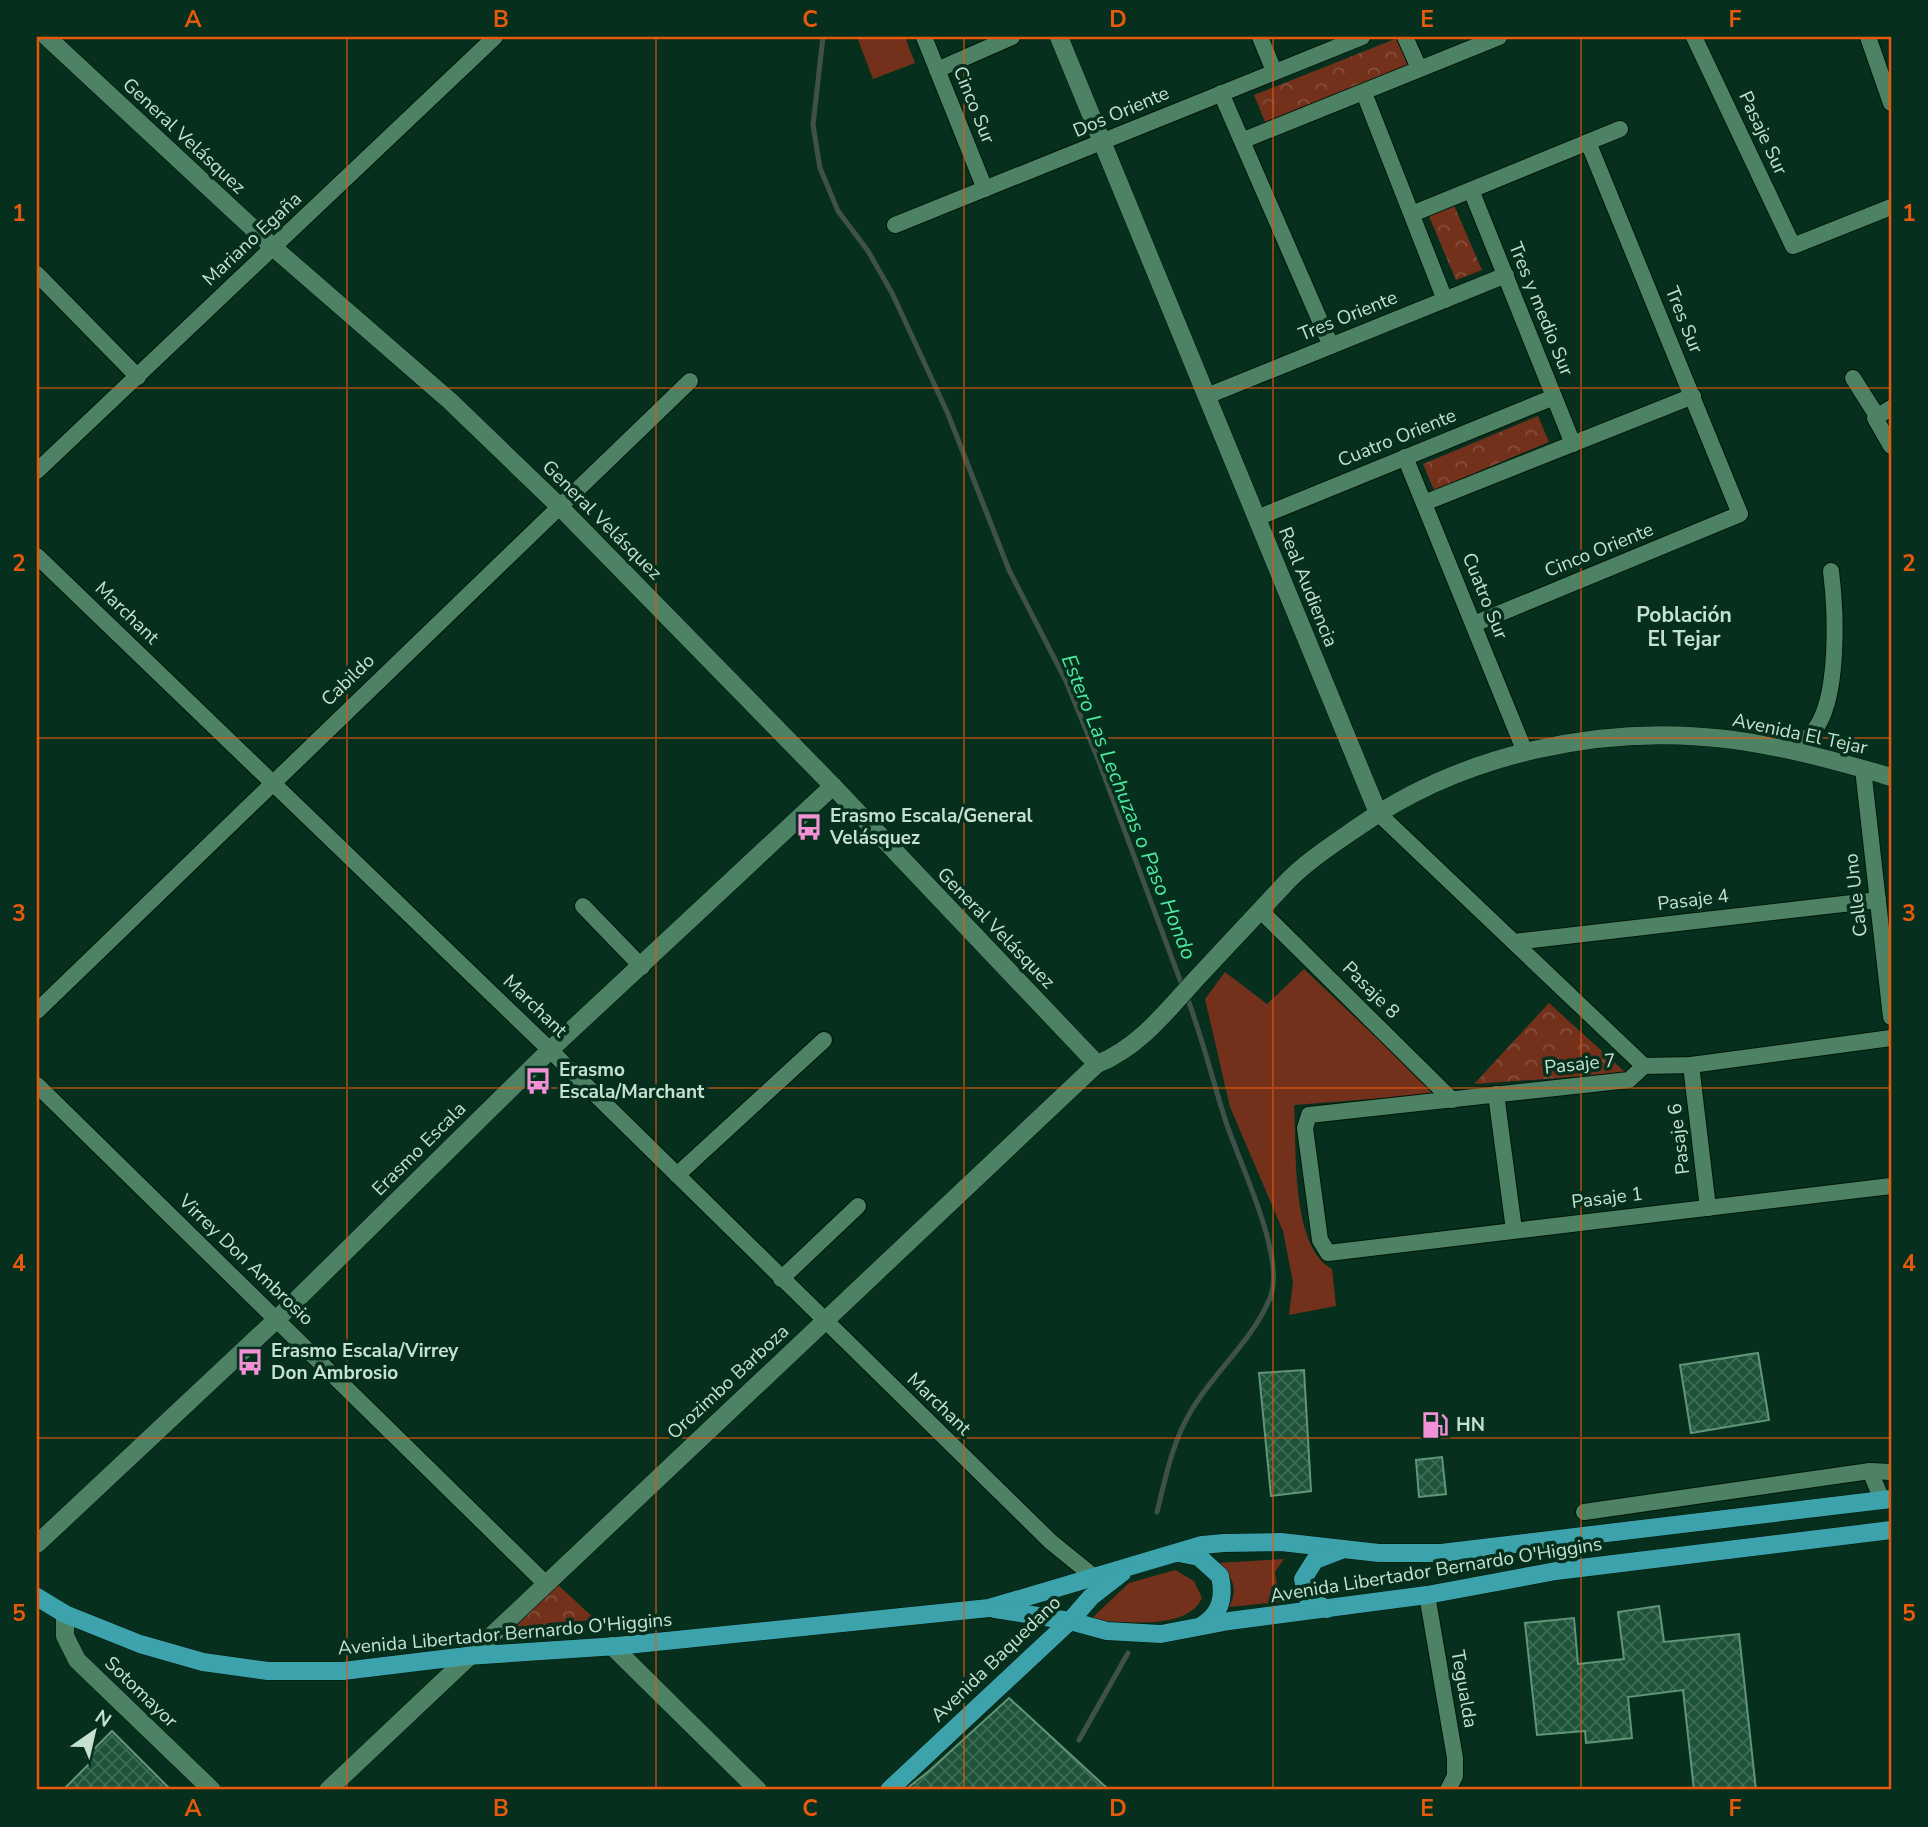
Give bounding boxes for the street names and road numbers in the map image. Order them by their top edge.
street label: Cinco Sur [947,62,1001,148]
street label: General Velásquez [117,72,251,200]
street label: Dos Oriente [1069,80,1173,144]
street label: Pasaje Sur [1732,87,1794,179]
street label: Mariano Egaña [197,186,307,292]
street label: Tres y medio Sur [1502,238,1580,380]
street label: Tres Sur [1659,283,1709,357]
street label: Tres Oriente [1295,284,1401,348]
street label: Cuatro Oriente [1334,402,1460,474]
street label: General Velásquez [536,454,668,586]
street label: Cinco Oriente [1541,516,1657,584]
street label: Real Audiencia [1272,523,1344,651]
street label: Cuatro Sur [1456,549,1514,643]
street label: Marchant [89,576,165,650]
street label: Cabildo [316,648,380,712]
street label: Avenida El Tejar [1730,707,1870,761]
street label: Calle Uno [1838,852,1874,938]
street label: General Velásquez [931,862,1061,995]
street label: Pasaje 4 [1656,883,1730,917]
street label: Pasaje 8 [1336,955,1406,1025]
street label: Marchant [497,969,573,1043]
street label: Pasaje 7 [1543,1047,1617,1081]
street label: Erasmo Escala [366,1096,472,1202]
street label: Pasaje 6 [1662,1102,1696,1176]
street label: Pasaje 1 [1570,1181,1644,1215]
street label: Virrey Don Ambrosio [172,1188,319,1331]
street label: Orozimbo Barboza [661,1319,795,1445]
street label: Marchant [901,1367,977,1441]
street label: Avenida Libertador Bernardo O'Higgins [1268,1531,1604,1609]
street label: Avenida Baquedano [925,1590,1067,1728]
street label: Avenida Libertador Bernardo O'Higgins [337,1606,673,1662]
street label: Tegualda [1444,1648,1484,1730]
street label: Sotomayor [99,1651,183,1734]

